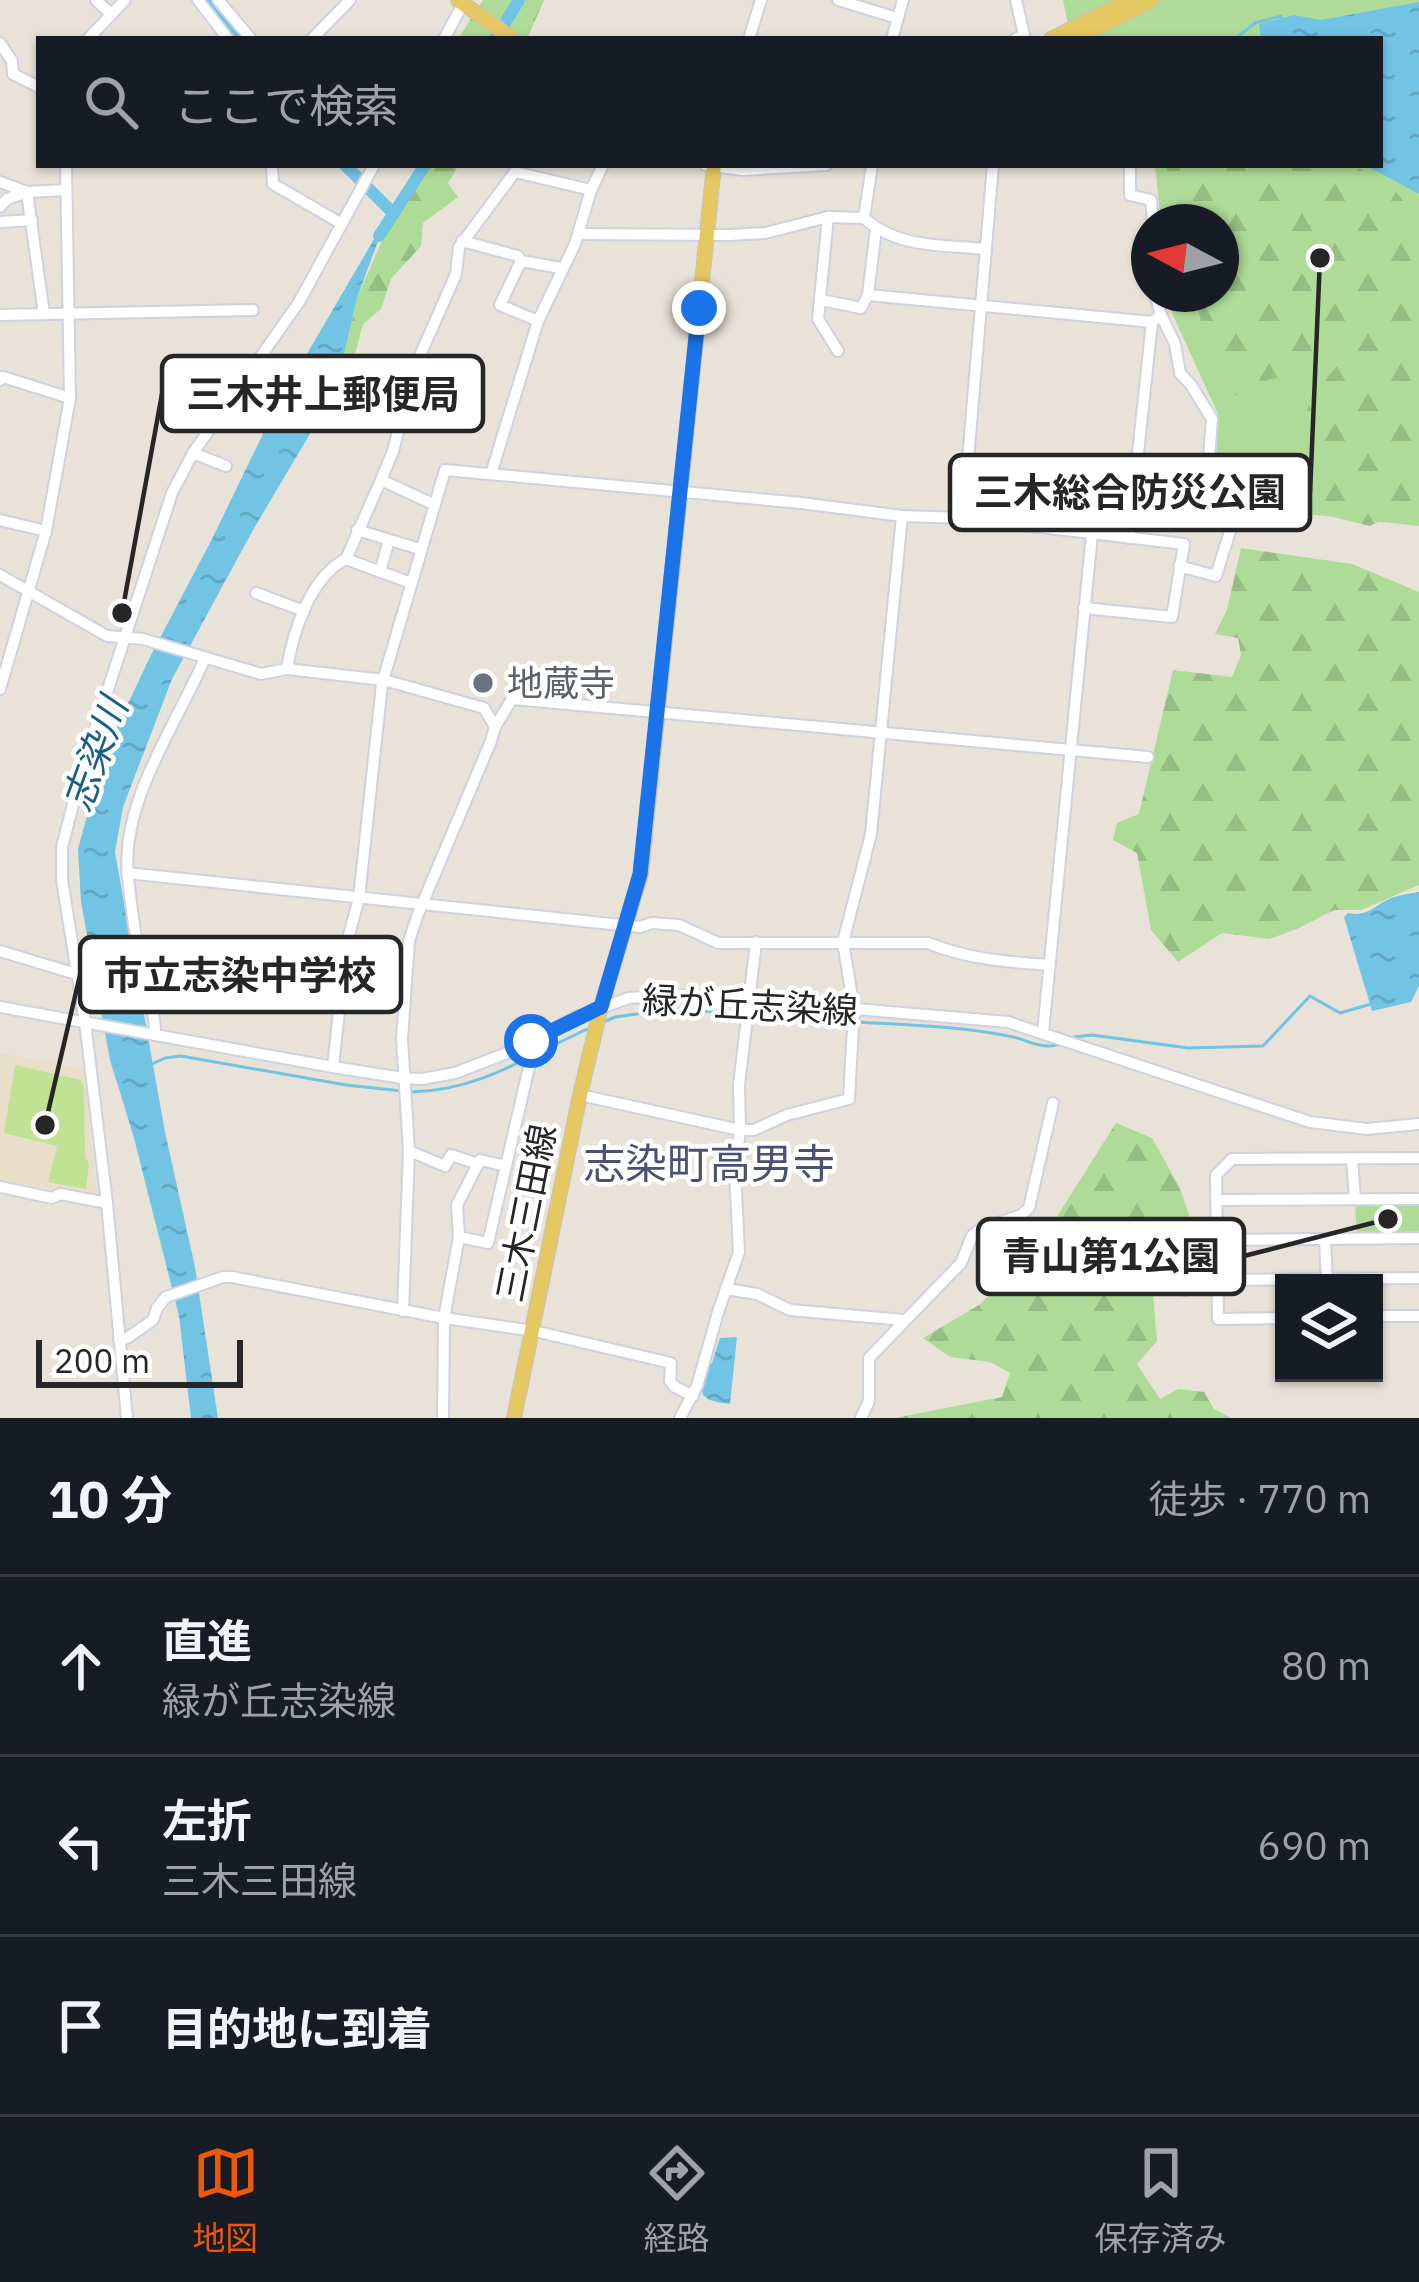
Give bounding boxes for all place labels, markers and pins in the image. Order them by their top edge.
callout: 三木井上郵便局 [162,356,483,431]
callout: 三木総合防災公園 [950,455,1310,530]
place label: 地蔵寺 [507,659,615,706]
marker: 地蔵寺 [470,670,496,696]
callout: 市立志染中学校 [80,937,401,1012]
callout: 青山第1公園 [978,1219,1244,1294]

